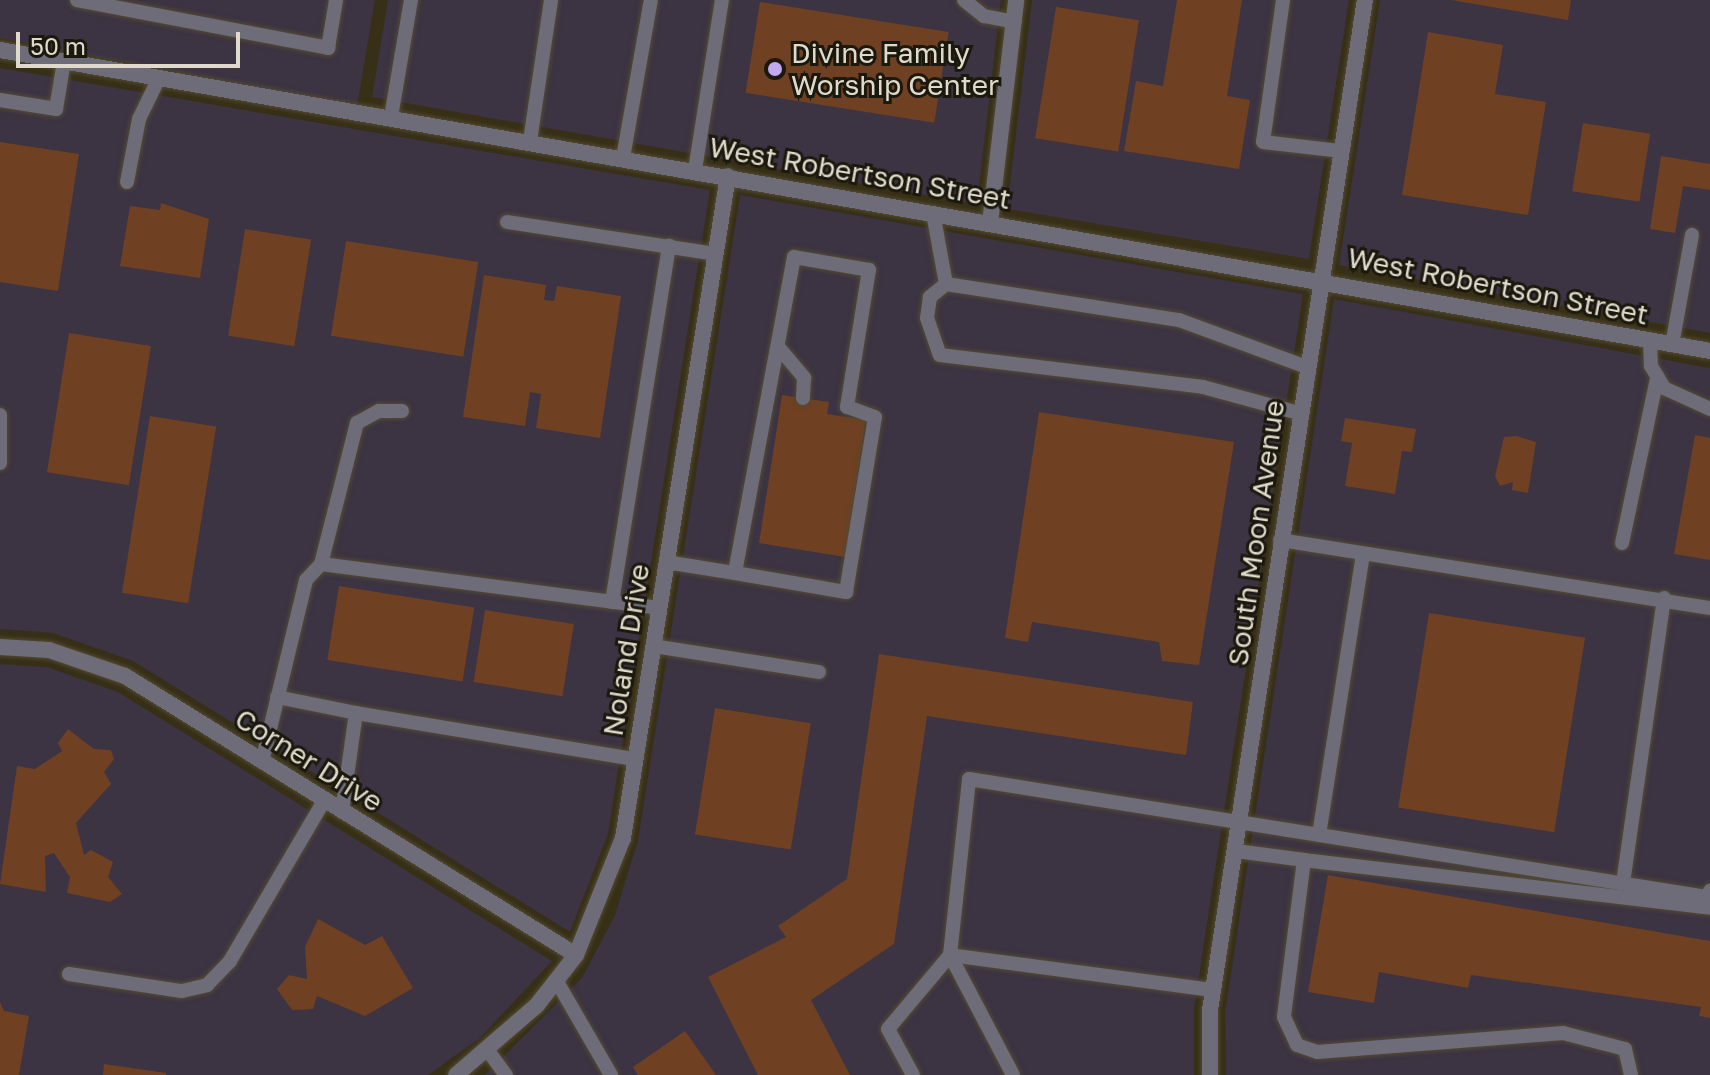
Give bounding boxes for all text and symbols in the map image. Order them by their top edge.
scale bar [20,16,244,66]
text: 50 m [30,31,86,60]
place label: Divine Family Worship Center [791,36,999,102]
marker: Divine Family Worship Center [766,60,784,78]
street label: West Robertson Street [707,130,1013,216]
street label: West Robertson Street [1345,240,1651,332]
street label: South Moon Avenue [1221,398,1291,668]
street label: Noland Drive [596,562,656,738]
street label: Corner Drive [229,701,389,819]

